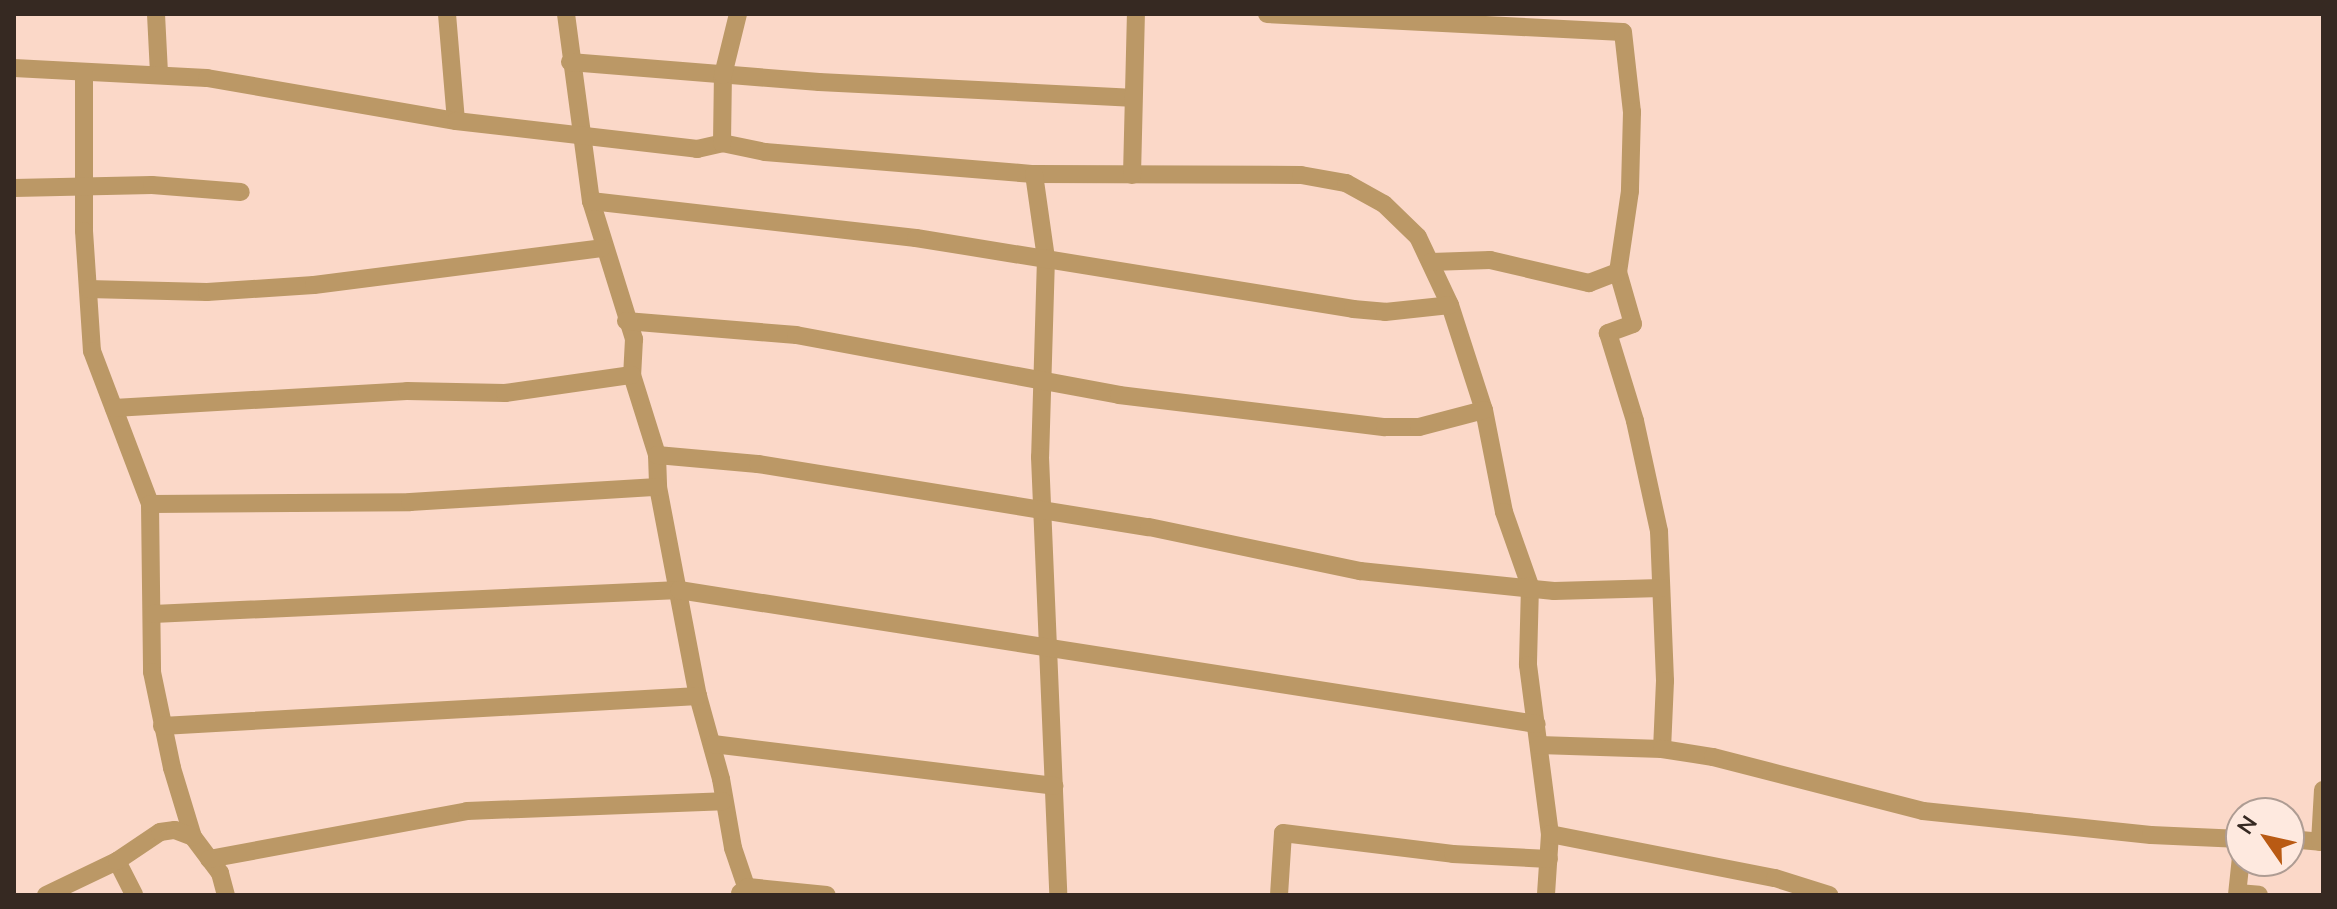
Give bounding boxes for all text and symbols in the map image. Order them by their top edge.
north arrow [2225,797,2305,877]
text: N [2231,810,2263,839]

